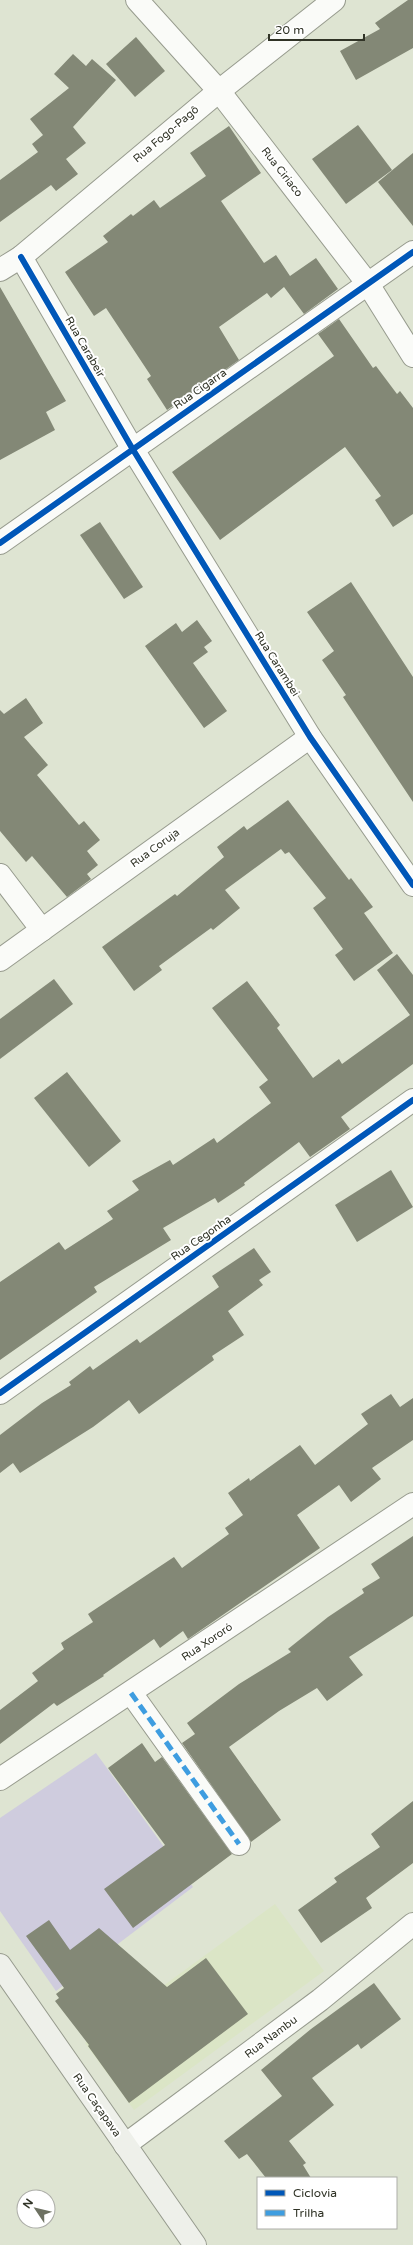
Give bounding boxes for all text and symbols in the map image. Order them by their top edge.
scale bar [269,16,364,42]
text: 20 m [275,23,304,37]
street label: Rua Fogo-Pagô [131,103,202,165]
street label: Rua Ciriaco [259,145,306,200]
street label: Rua Carabeir [62,314,108,380]
street label: Rua Cigarra [171,366,229,412]
street label: Rua Carambei [252,629,302,699]
street label: Rua Coruja [128,826,182,870]
street label: Rua Cegonha [168,1212,234,1264]
street label: Rua Xororó [179,1620,235,1664]
street label: Rua Nambu [242,2013,300,2061]
street label: Rua Caçapava [70,2071,124,2139]
legend [257,2177,397,2229]
text: Ciclovia [293,2186,337,2200]
north arrow [16,2189,56,2229]
text: N [20,2196,36,2211]
text: Trilha [293,2206,324,2220]

